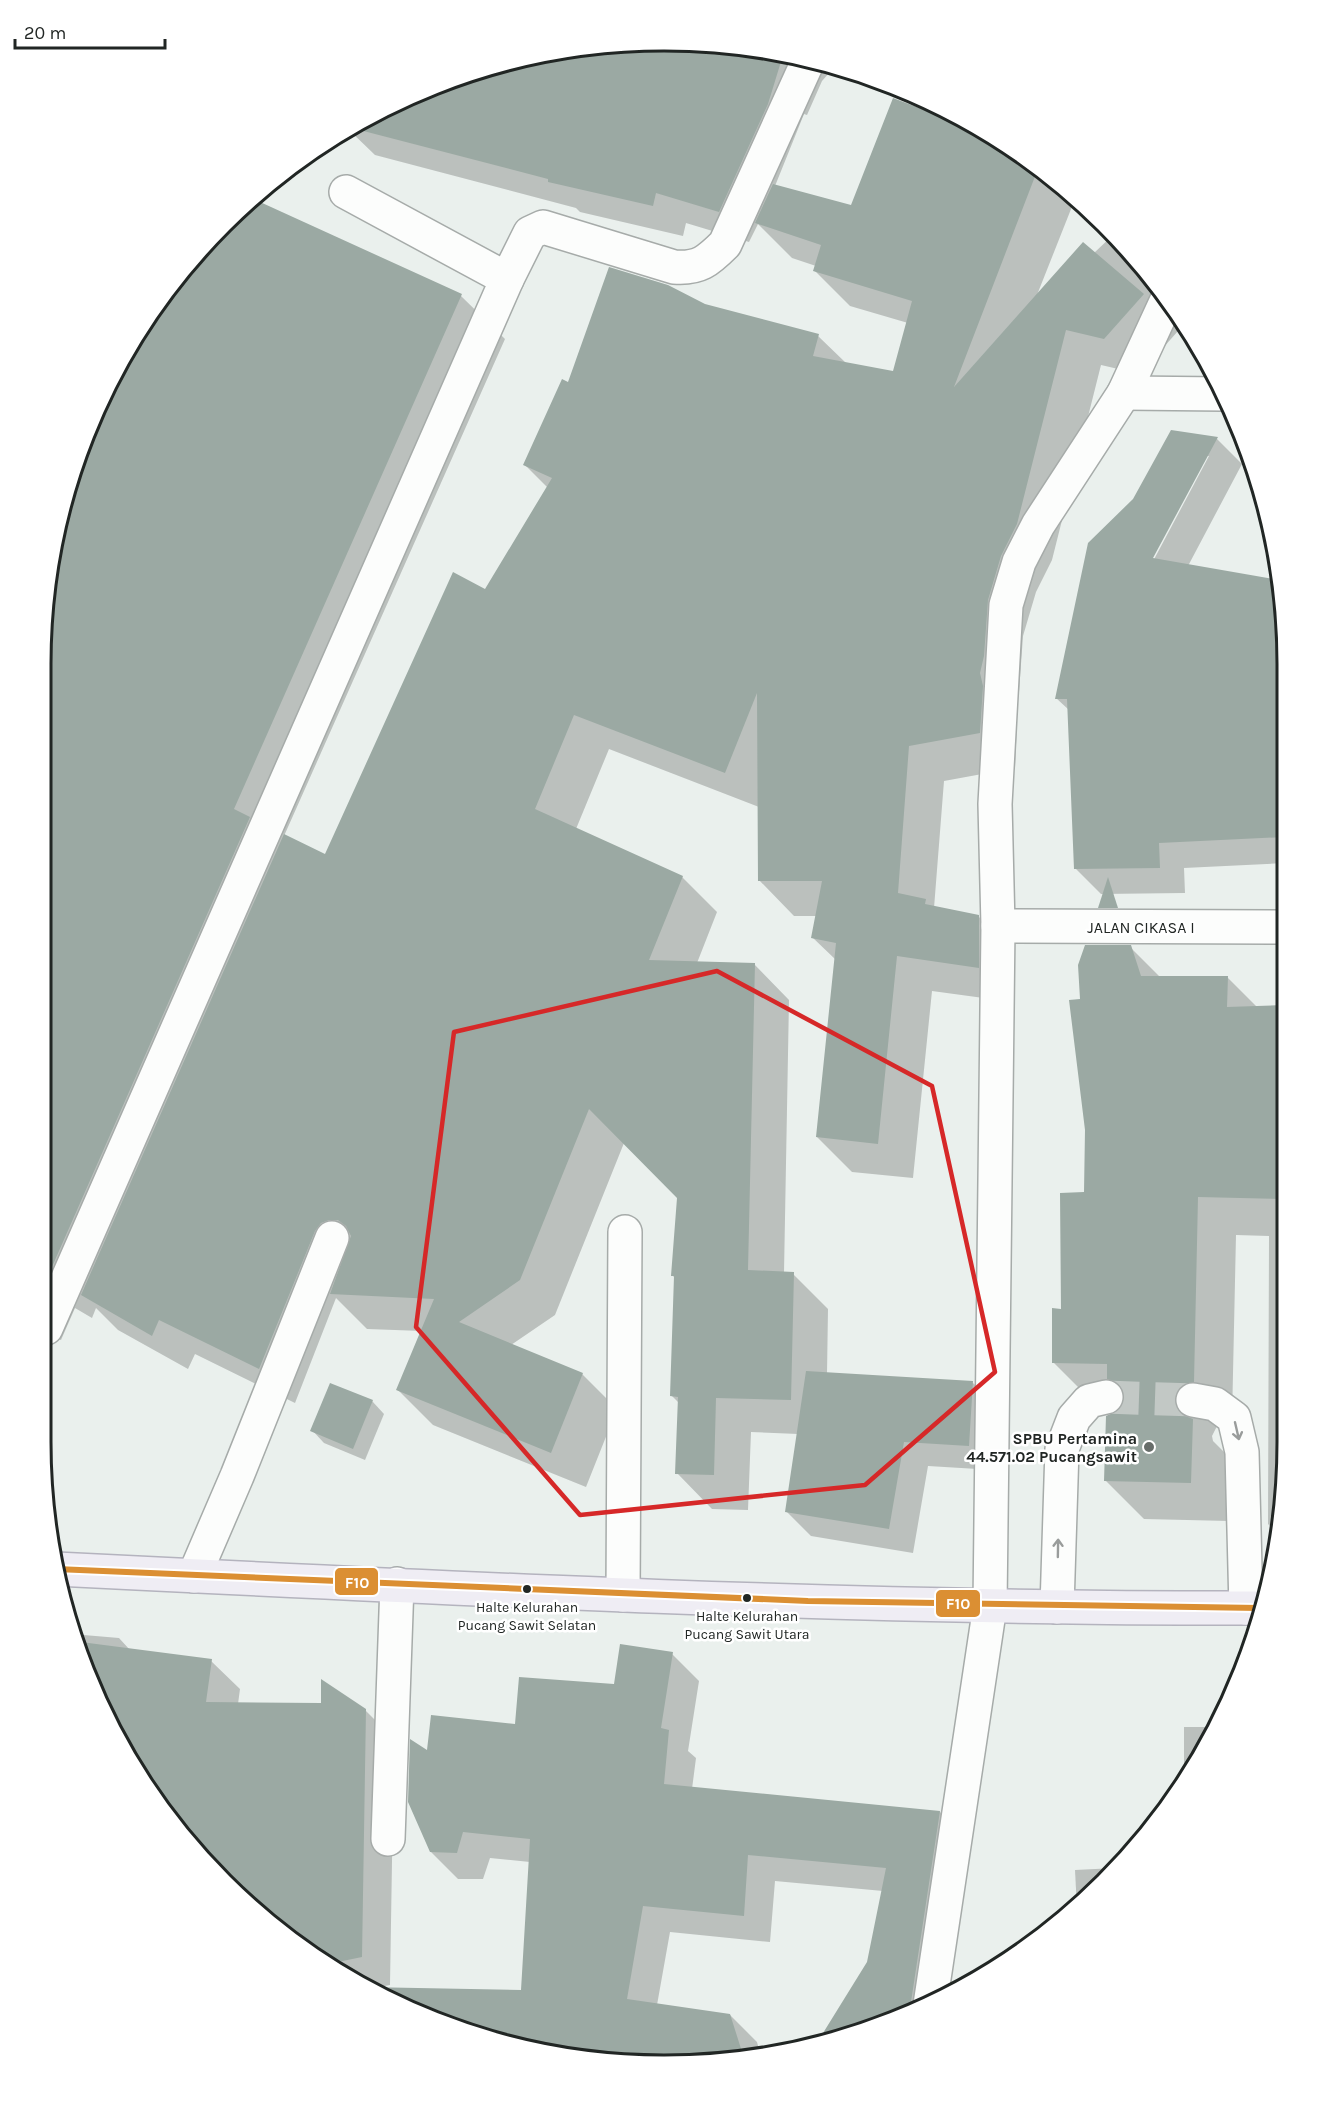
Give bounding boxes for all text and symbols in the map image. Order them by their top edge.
scale bar [15,12,165,50]
text: 20 m [24,22,66,44]
street label: JALAN CIKASA I [1087,918,1195,937]
one-way arrow [1232,1420,1243,1440]
place label: SPBU Pertamina 44.571.02 Pucangsawit [966,1429,1137,1466]
marker: SPBU Pertamina 44.571.02 Pucangsawit [1142,1440,1156,1454]
one-way arrow [1052,1539,1064,1559]
line badge: F10 [334,1567,379,1596]
text: F10 [345,1573,369,1592]
marker: Halte Kelurahan Pucang Sawit Selatan [521,1583,533,1595]
line badge: F10 [935,1589,981,1618]
marker: Halte Kelurahan Pucang Sawit Utara [741,1592,753,1604]
text: F10 [946,1594,970,1613]
place label: Halte Kelurahan Pucang Sawit Selatan [458,1599,596,1634]
place label: Halte Kelurahan Pucang Sawit Utara [685,1608,809,1643]

